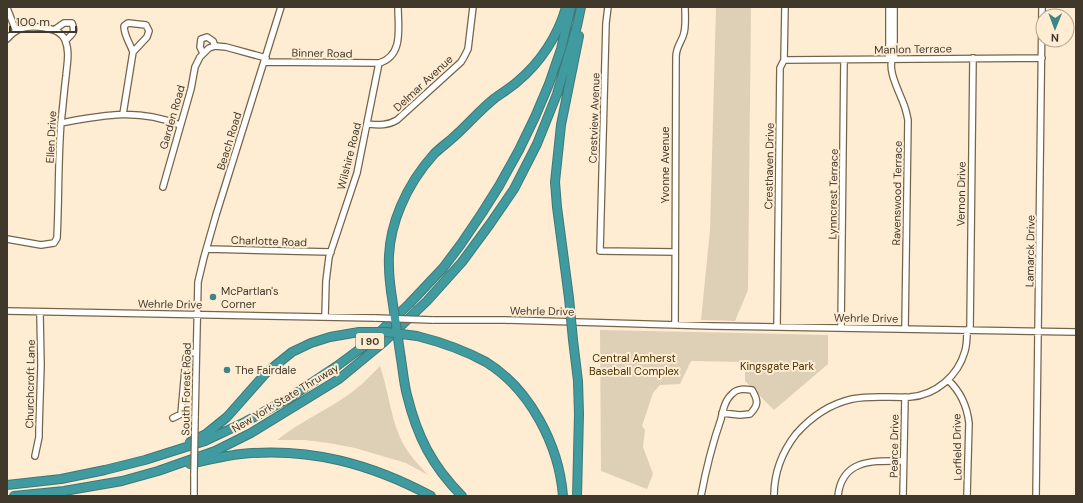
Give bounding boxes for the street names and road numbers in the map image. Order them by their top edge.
street label: Manlon Terrace [874,41,952,57]
street label: Binner Road [291,45,353,61]
street label: Delmar Avenue [390,52,456,114]
street label: Crestview Avenue [585,72,603,164]
street label: Garden Road [156,83,188,151]
street label: Ellen Drive [43,110,59,164]
street label: Beach Road [214,110,244,172]
street label: Wilshire Road [334,121,364,191]
street label: Cresthaven Drive [761,123,777,209]
street label: Yvonne Avenue [658,126,672,204]
street label: Ravenswood Terrace [889,141,905,245]
street label: Lynncrest Terrace [825,148,841,240]
street label: Vernon Drive [953,161,969,227]
street label: Lamarck Drive [1022,215,1038,287]
street label: Charlotte Road [231,233,307,249]
street label: Wehrle Drive [138,296,202,312]
street label: Wehrle Drive [510,303,574,319]
street label: Wehrle Drive [834,310,898,326]
road number: I 90 [356,333,384,349]
street label: Churchcroft Lane [22,339,38,429]
street label: South Forest Road [178,342,194,436]
street label: New York State Thruway [229,361,341,435]
street label: Lorfield Drive [949,413,965,481]
street label: Pearce Drive [886,414,902,478]

